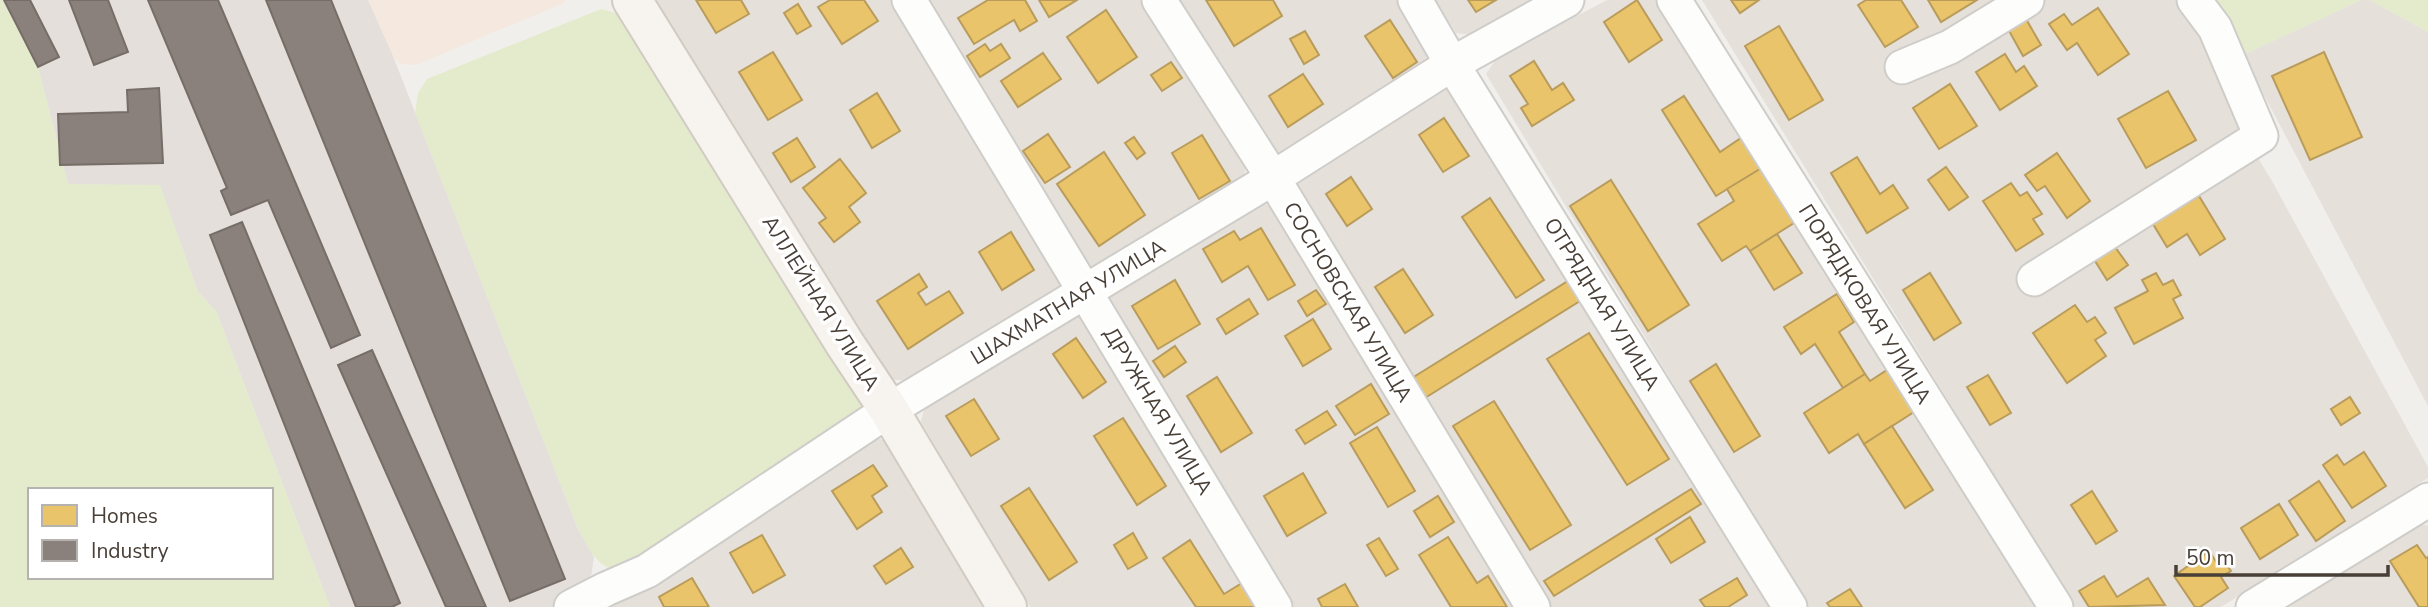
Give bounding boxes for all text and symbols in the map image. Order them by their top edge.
street label: СОСНОВСКАЯ УЛИЦА [1277,197,1419,407]
street label: ПОРЯДКОВАЯ УЛИЦА [1792,199,1938,409]
street label: АЛЛЕЙНАЯ УЛИЦА [756,210,886,396]
street label: ОТРЯДНАЯ УЛИЦА [1537,212,1667,396]
street label: ШАХМАТНАЯ УЛИЦА [966,233,1170,371]
street label: ДРУЖНАЯ УЛИЦА [1097,322,1219,500]
legend [28,488,273,579]
text: Homes [91,502,158,530]
scale bar [2176,534,2388,578]
text: Industry [91,537,169,565]
text: 50 m [2186,544,2235,572]

